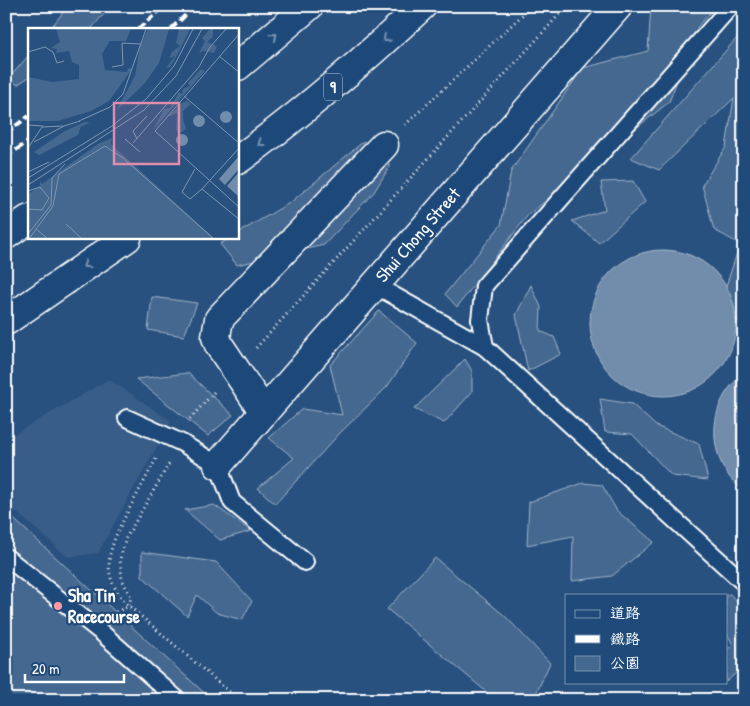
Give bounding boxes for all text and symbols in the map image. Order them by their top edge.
inset map [28,28,239,239]
one-way arrow [268,33,277,42]
one-way arrow [382,33,391,42]
road number: 9 [324,74,342,100]
one-way arrow [257,137,267,146]
street label: Shui Chong Street [369,181,466,287]
one-way arrow [83,258,92,268]
place label: Sha Tin Racecourse [68,583,141,629]
legend [565,594,728,684]
marker: Sha Tin Racecourse [52,600,64,612]
text: 道路 [610,602,640,623]
text: 鐵路 [610,628,640,649]
scale bar [25,651,124,683]
text: 公園 [610,652,640,673]
text: 20 m [32,658,59,679]

